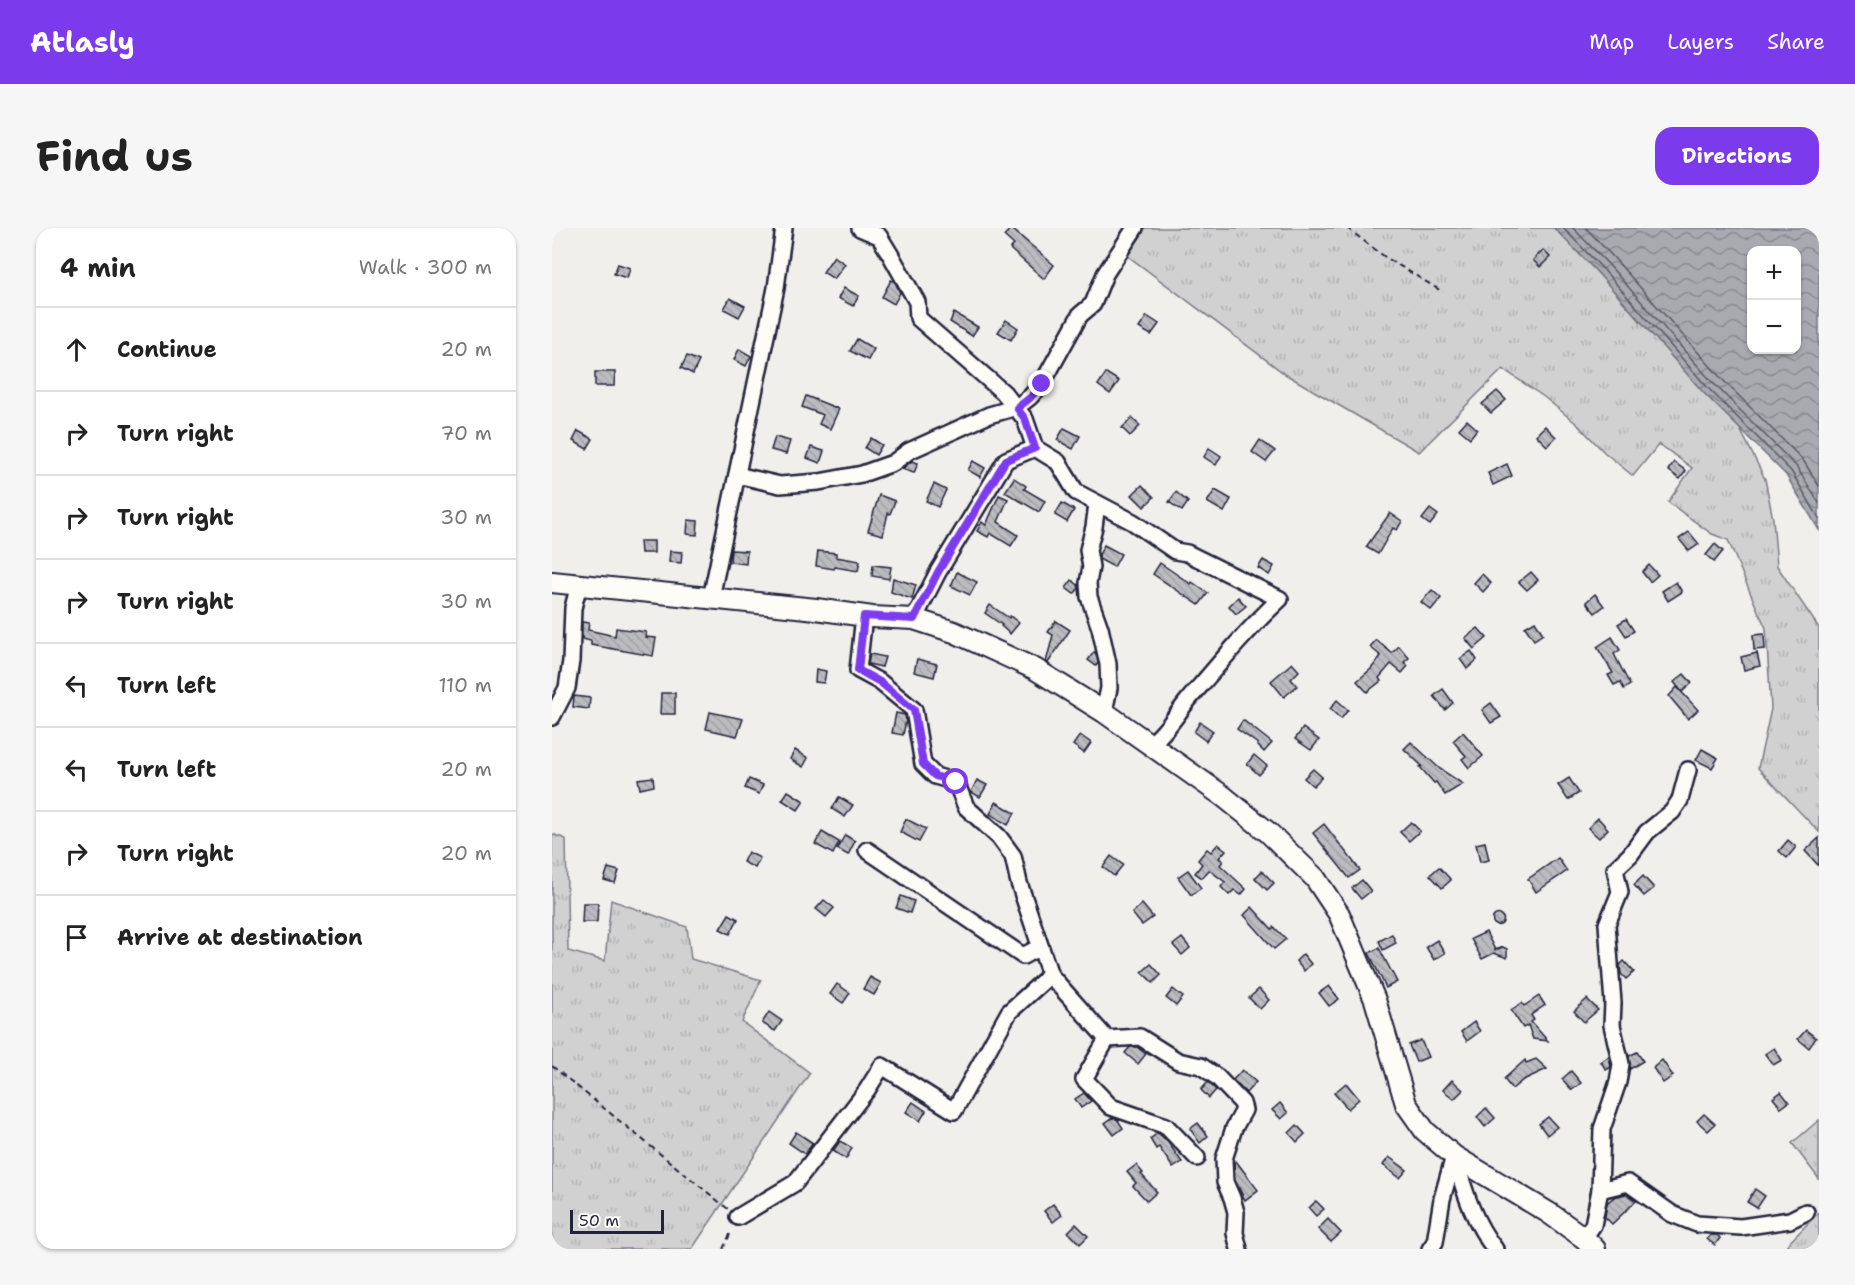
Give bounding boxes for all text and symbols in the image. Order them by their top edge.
text: Atlasly [30,23,135,61]
text: Map [1589,28,1634,56]
text: Layers [1667,28,1734,56]
text: Share [1767,28,1825,56]
button: Directions [1655,127,1819,185]
text: Find us [36,128,193,184]
map controls [1747,246,1801,354]
button: + [1747,246,1801,300]
text: 4 min [60,250,136,285]
text: Walk · 300 m [359,254,492,280]
button: − [1747,300,1801,354]
icon: ahead [60,333,93,366]
text: Continue [117,335,217,364]
text: 20 m [441,336,492,362]
route end [1028,370,1054,396]
icon: right [60,417,93,450]
text: Turn right [117,419,234,448]
text: 70 m [440,420,492,446]
icon: right [60,501,93,534]
text: Turn right [117,503,234,532]
text: 30 m [440,504,492,530]
icon: right [60,585,93,618]
text: Turn right [117,587,234,616]
text: 30 m [440,588,492,614]
icon: left [60,669,93,702]
text: Turn left [117,671,216,700]
text: 110 m [438,672,492,698]
icon: left [60,753,93,786]
text: Turn left [117,755,216,784]
text: 20 m [441,756,492,782]
route start [942,768,968,794]
icon: right [60,837,93,870]
text: Turn right [117,839,234,868]
text: 20 m [441,840,492,866]
icon: arrive [60,921,93,954]
text: Arrive at destination [117,923,363,952]
scale bar [570,1207,664,1234]
text: 50 m [579,1210,619,1231]

